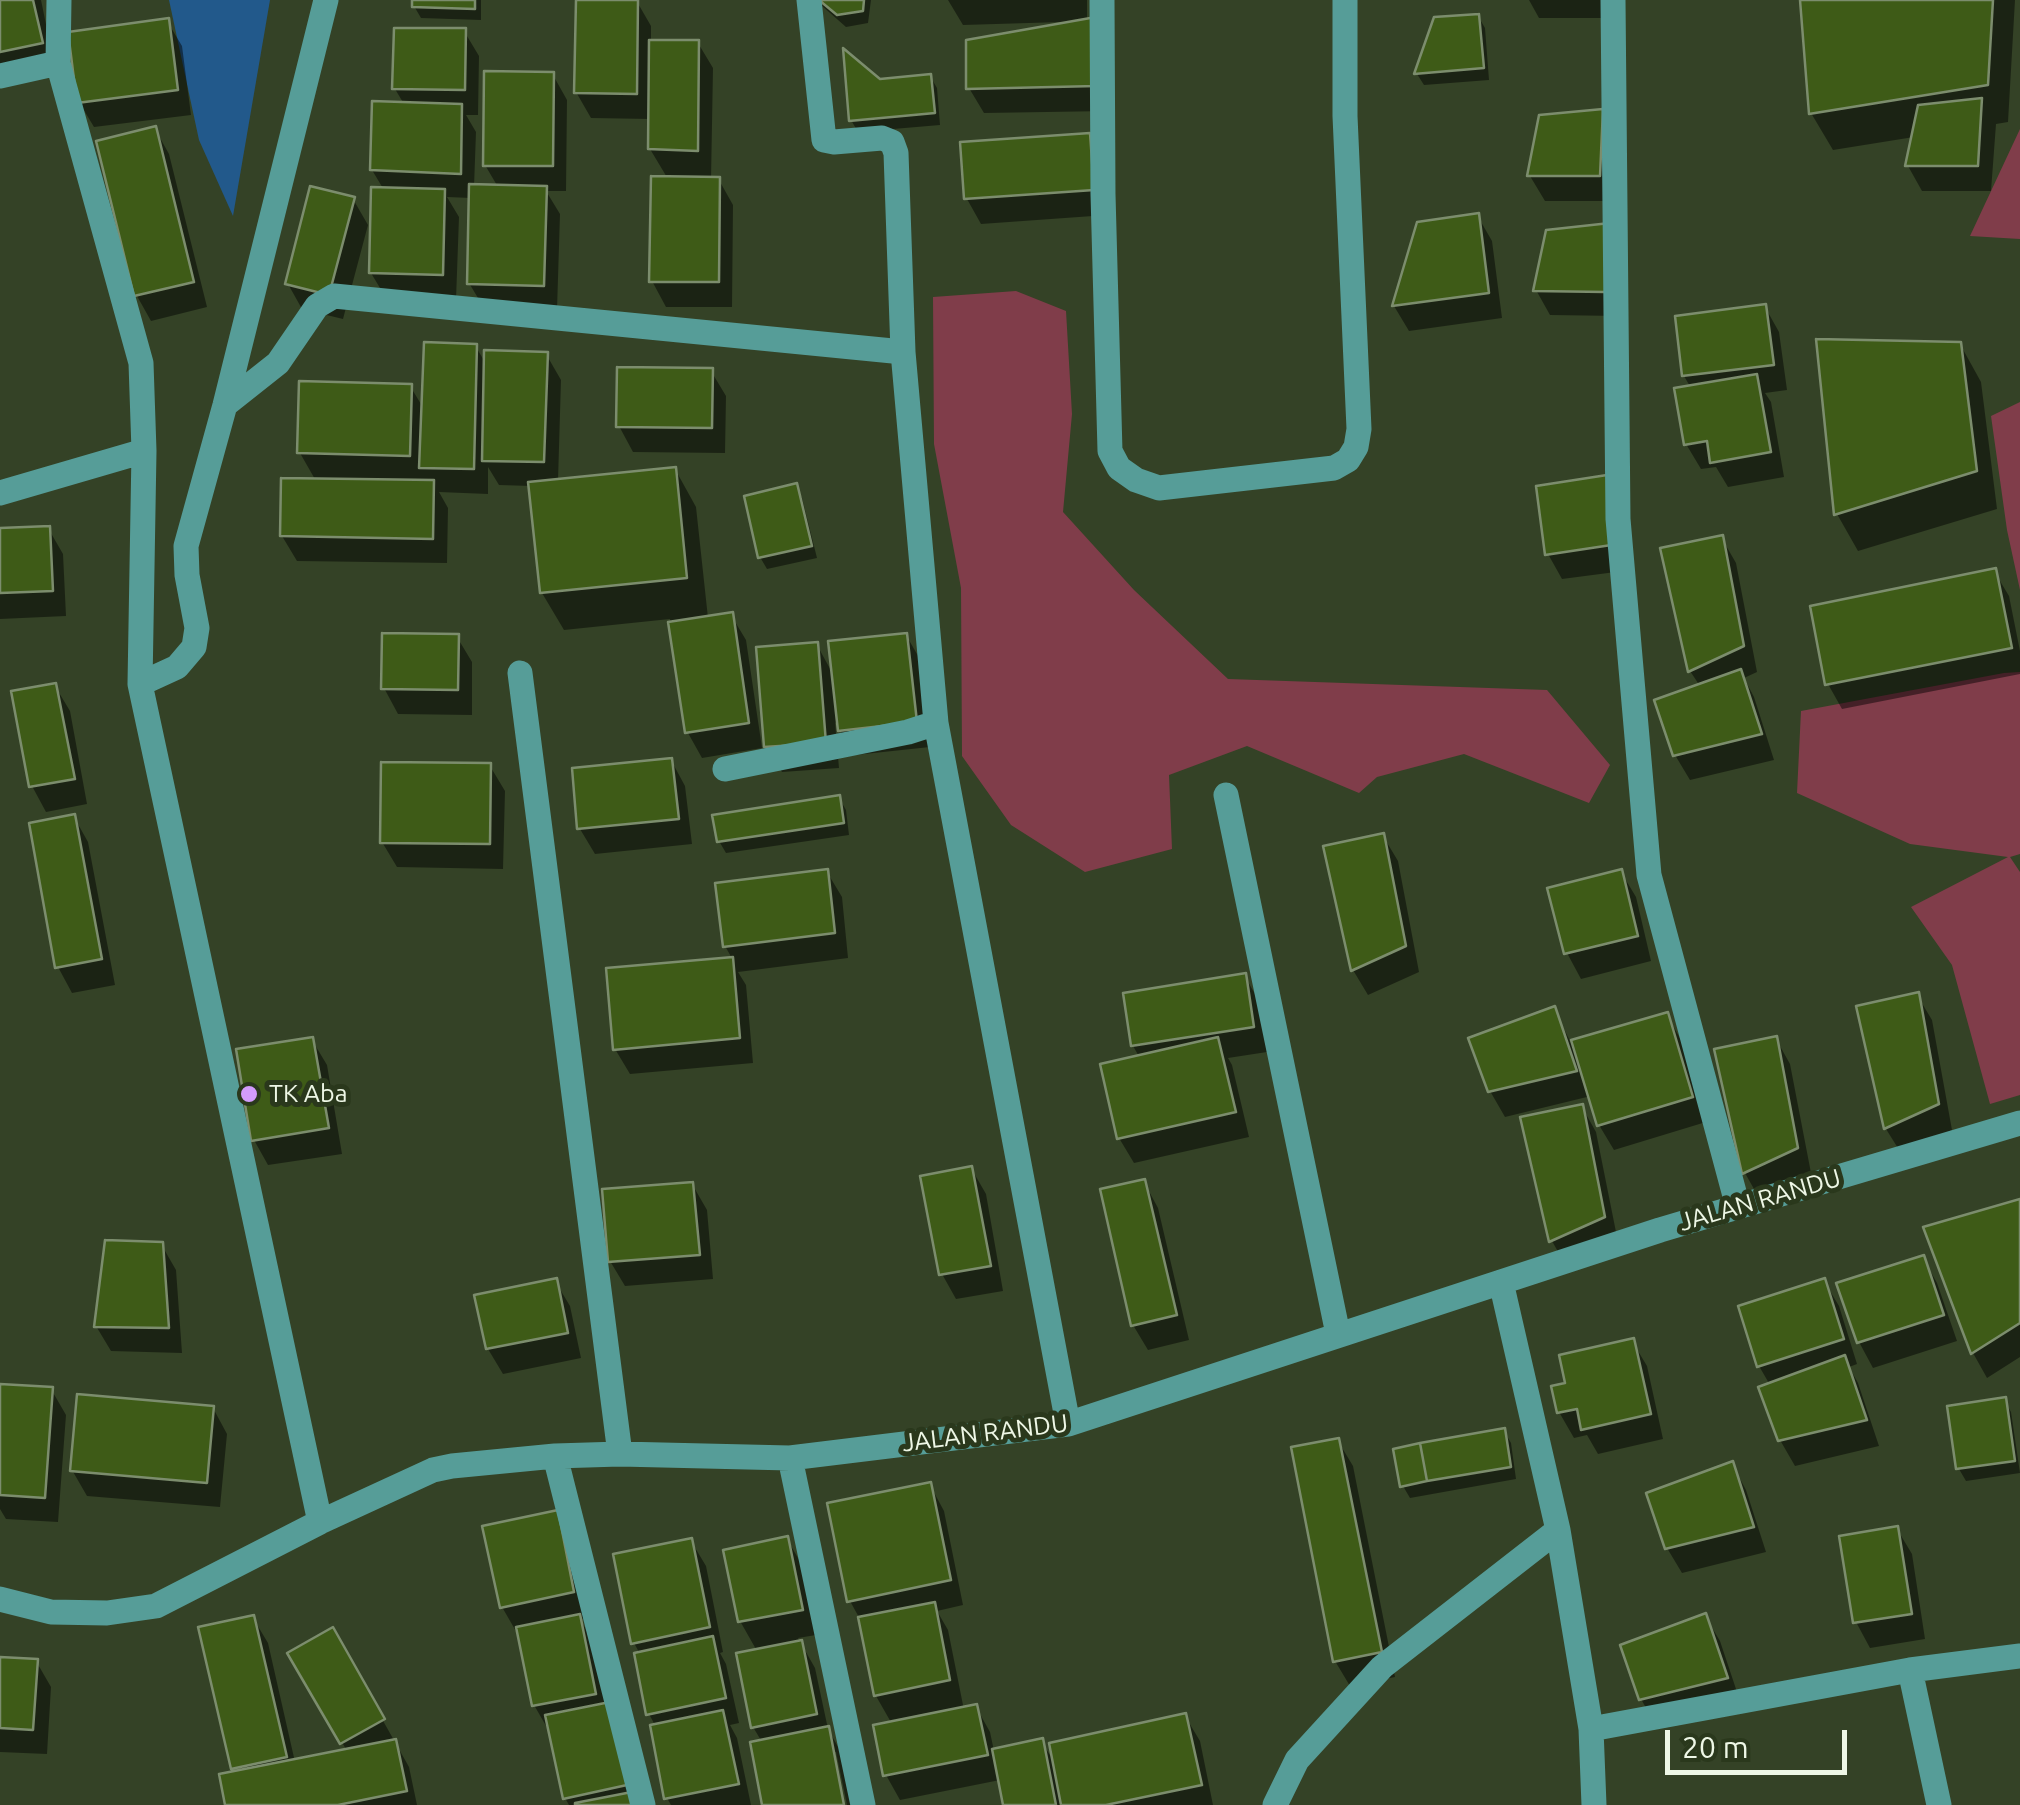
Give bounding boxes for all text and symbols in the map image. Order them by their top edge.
place label: TK Aba [269,1079,348,1109]
marker: TK Aba [238,1083,260,1105]
street label: JALAN RANDU [1676,1163,1844,1237]
street label: JALAN RANDU [900,1408,1070,1458]
scale bar [1670,1710,1852,1772]
text: 20 m [1682,1730,1749,1764]

